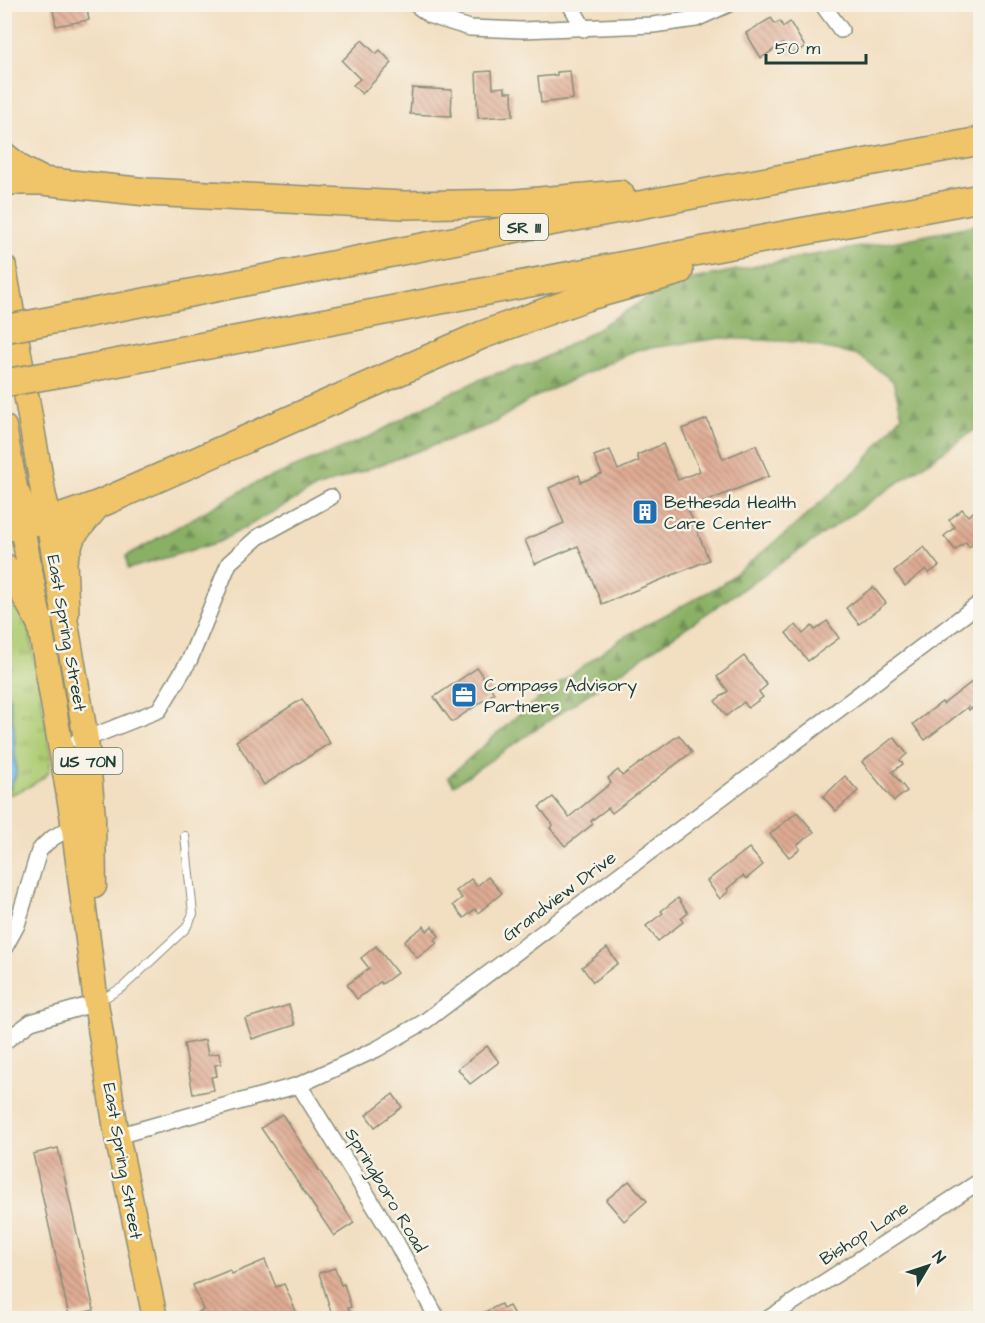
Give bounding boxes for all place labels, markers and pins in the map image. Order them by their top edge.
place label: Bethesda Health Care Center [664,490,796,536]
building icon: Bethesda Health Care Center [630,497,660,527]
place label: Compass Advisory Partners [484,673,637,719]
office icon: Compass Advisory Partners [449,680,479,710]

